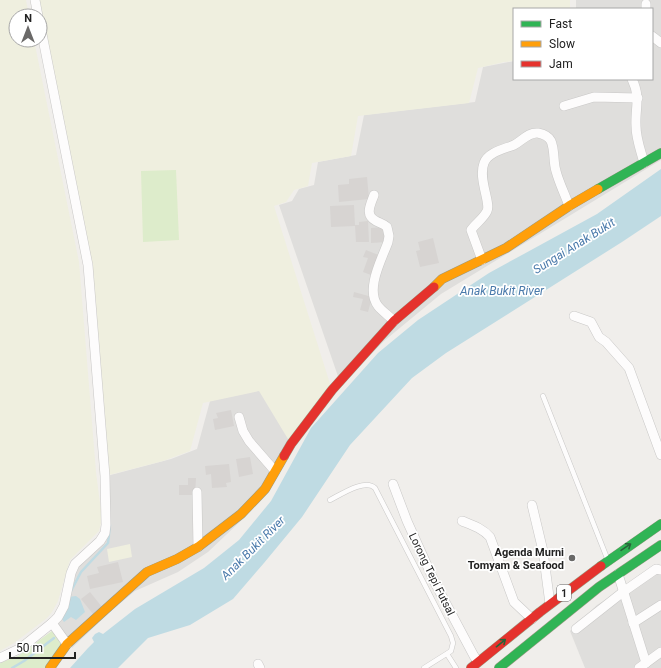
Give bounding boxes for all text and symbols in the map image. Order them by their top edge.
north arrow [8,8,48,48]
legend [513,8,653,80]
text: N [24,12,32,25]
text: Fast [549,17,572,31]
text: Slow [549,37,575,51]
text: Jam [549,57,573,71]
water label: Sungai Anak Bukit [531,215,618,277]
water label: Anak Bukit River [459,284,545,298]
water label: Anak Bukit River [218,513,288,583]
street label: Lorong Tepi Futsal [406,531,457,618]
one-way arrow [621,543,632,551]
place label: Agenda Murni Tomyam & Seafood [468,546,564,572]
marker: Agenda Murni Tomyam & Seafood [567,553,577,563]
road number: 1 [557,585,571,601]
scale bar [10,634,75,660]
one-way arrow [496,639,506,648]
text: 50 m [16,641,43,655]

